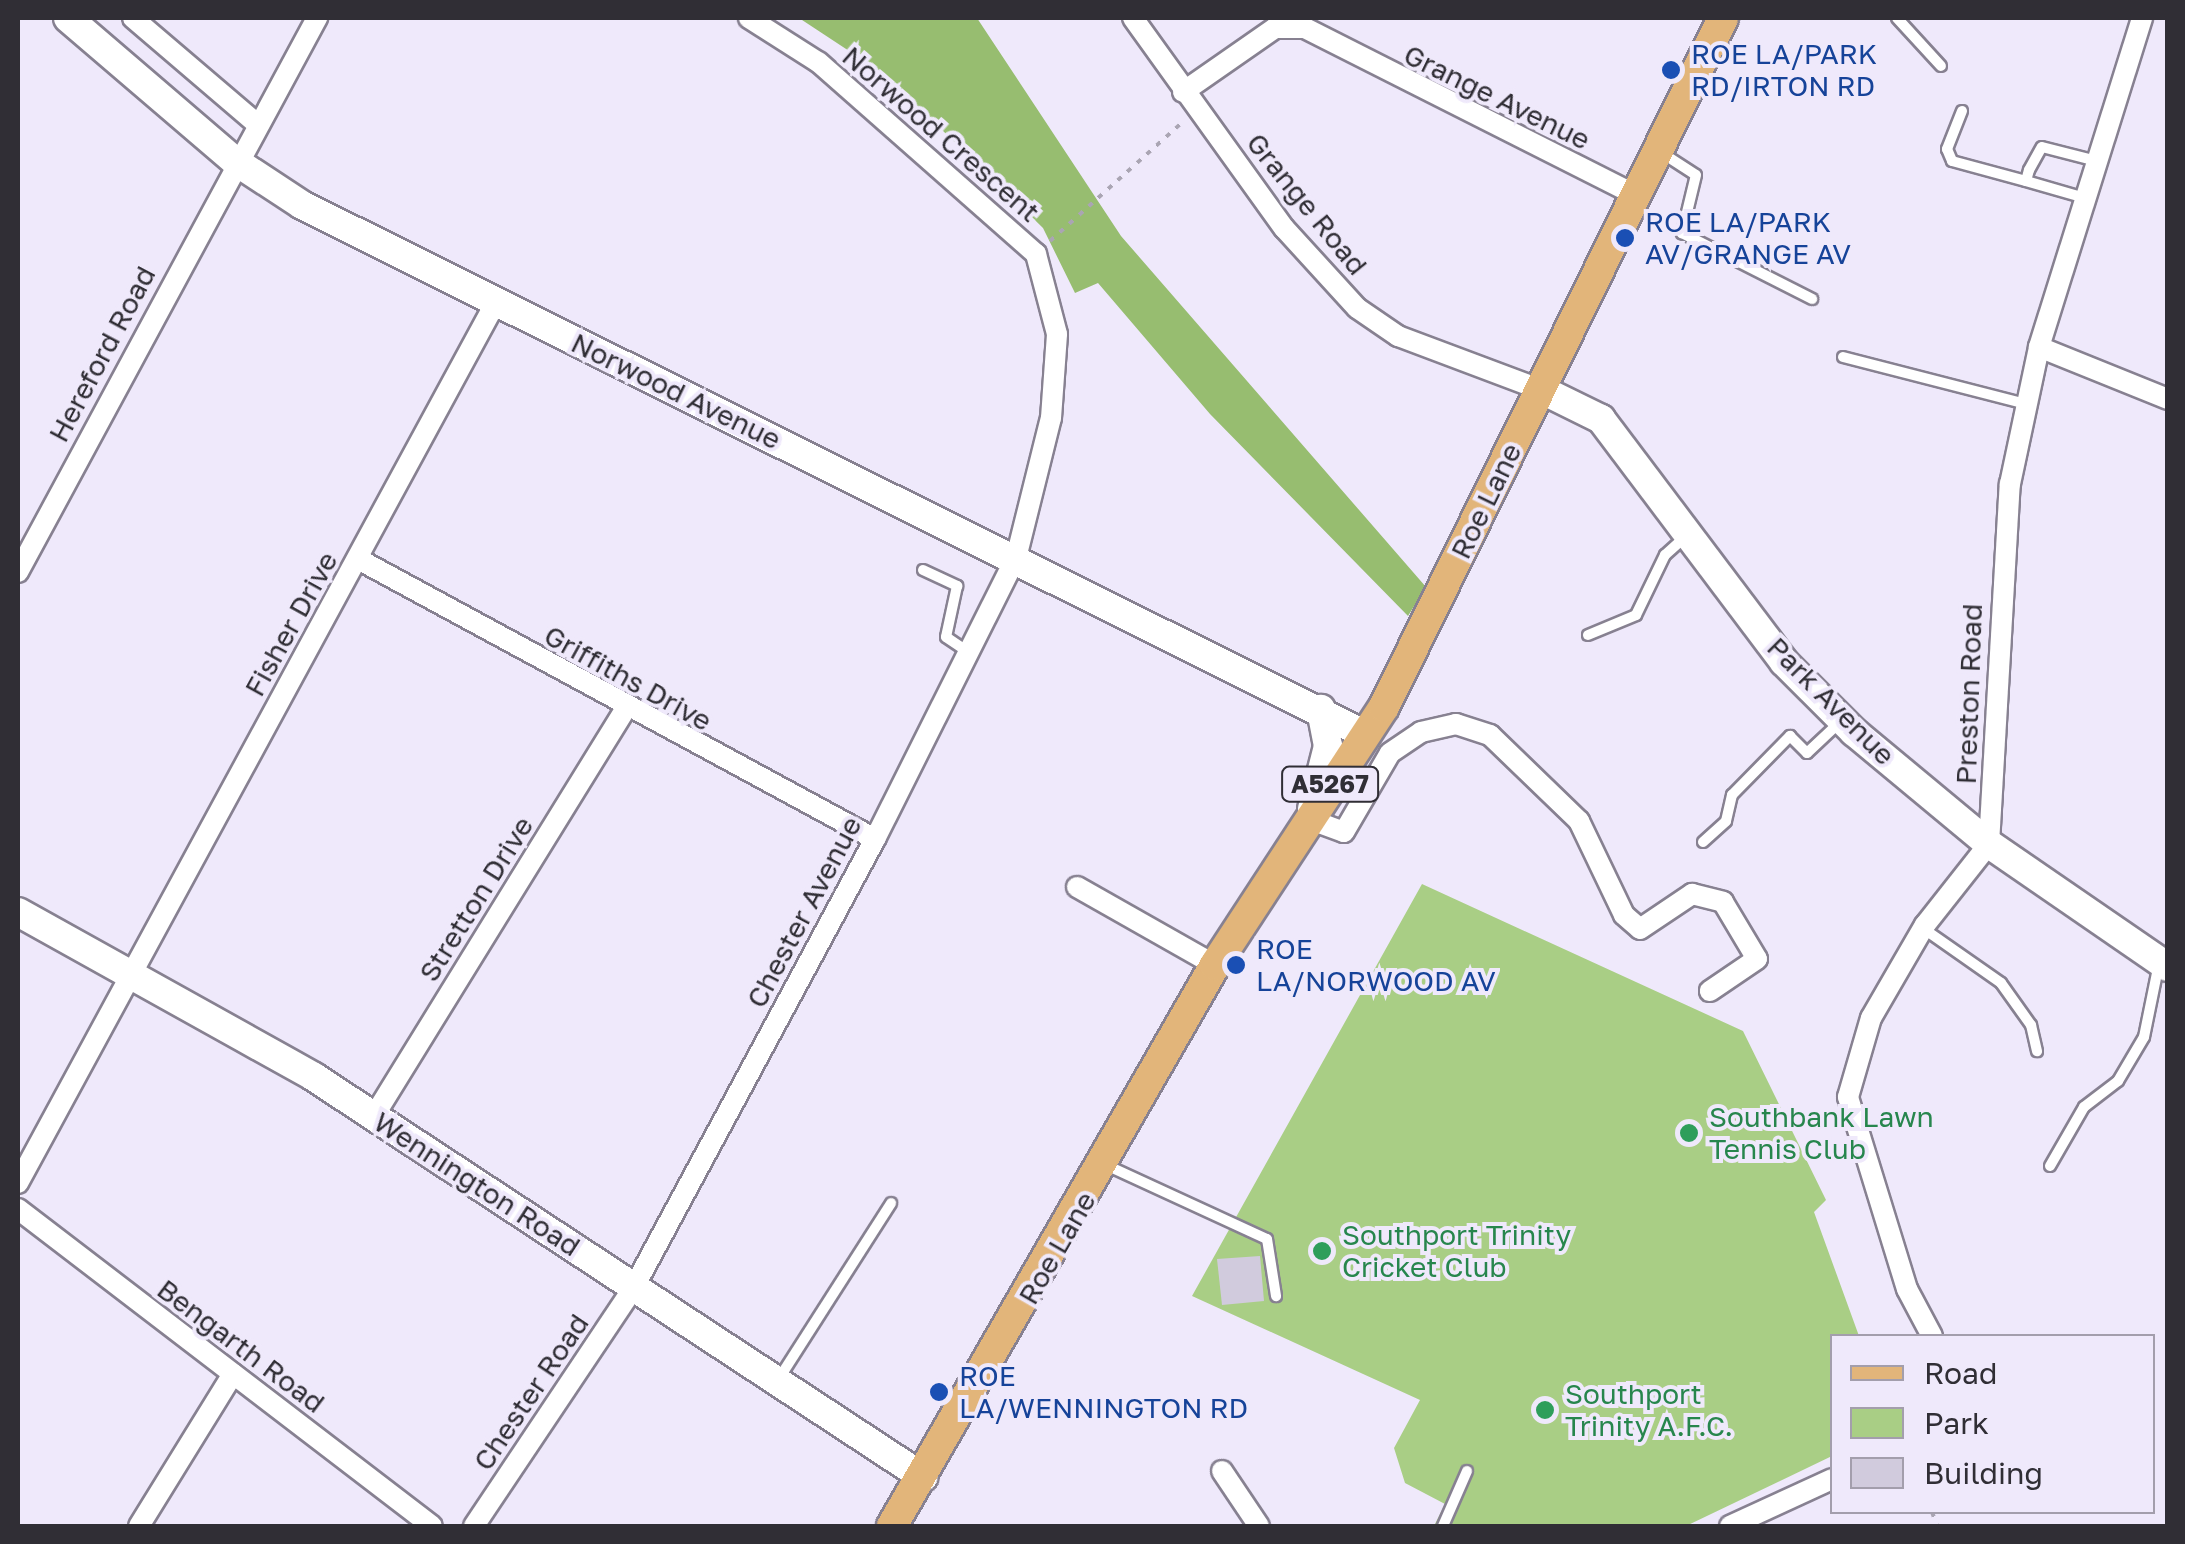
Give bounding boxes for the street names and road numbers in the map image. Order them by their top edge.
street label: Grange Avenue [1399,37,1595,157]
street label: Norwood Crescent [836,39,1046,229]
street label: Grange Road [1240,126,1374,282]
street label: Hereford Road [42,260,162,448]
street label: Norwood Avenue [566,326,786,456]
street label: Roe Lane [1444,438,1528,564]
street label: Fisher Drive [238,546,344,702]
street label: Preston Road [1949,603,1989,785]
street label: Griffiths Drive [539,618,717,738]
street label: Park Avenue [1760,630,1902,772]
road number: A5267 [1280,764,1380,804]
street label: Stretton Drive [412,810,540,988]
street label: Chester Avenue [740,811,868,1013]
street label: Wennington Road [368,1105,586,1263]
street label: Roe Lane [1011,1186,1103,1310]
street label: Bengarth Road [151,1272,331,1420]
street label: Chester Road [466,1307,596,1477]

